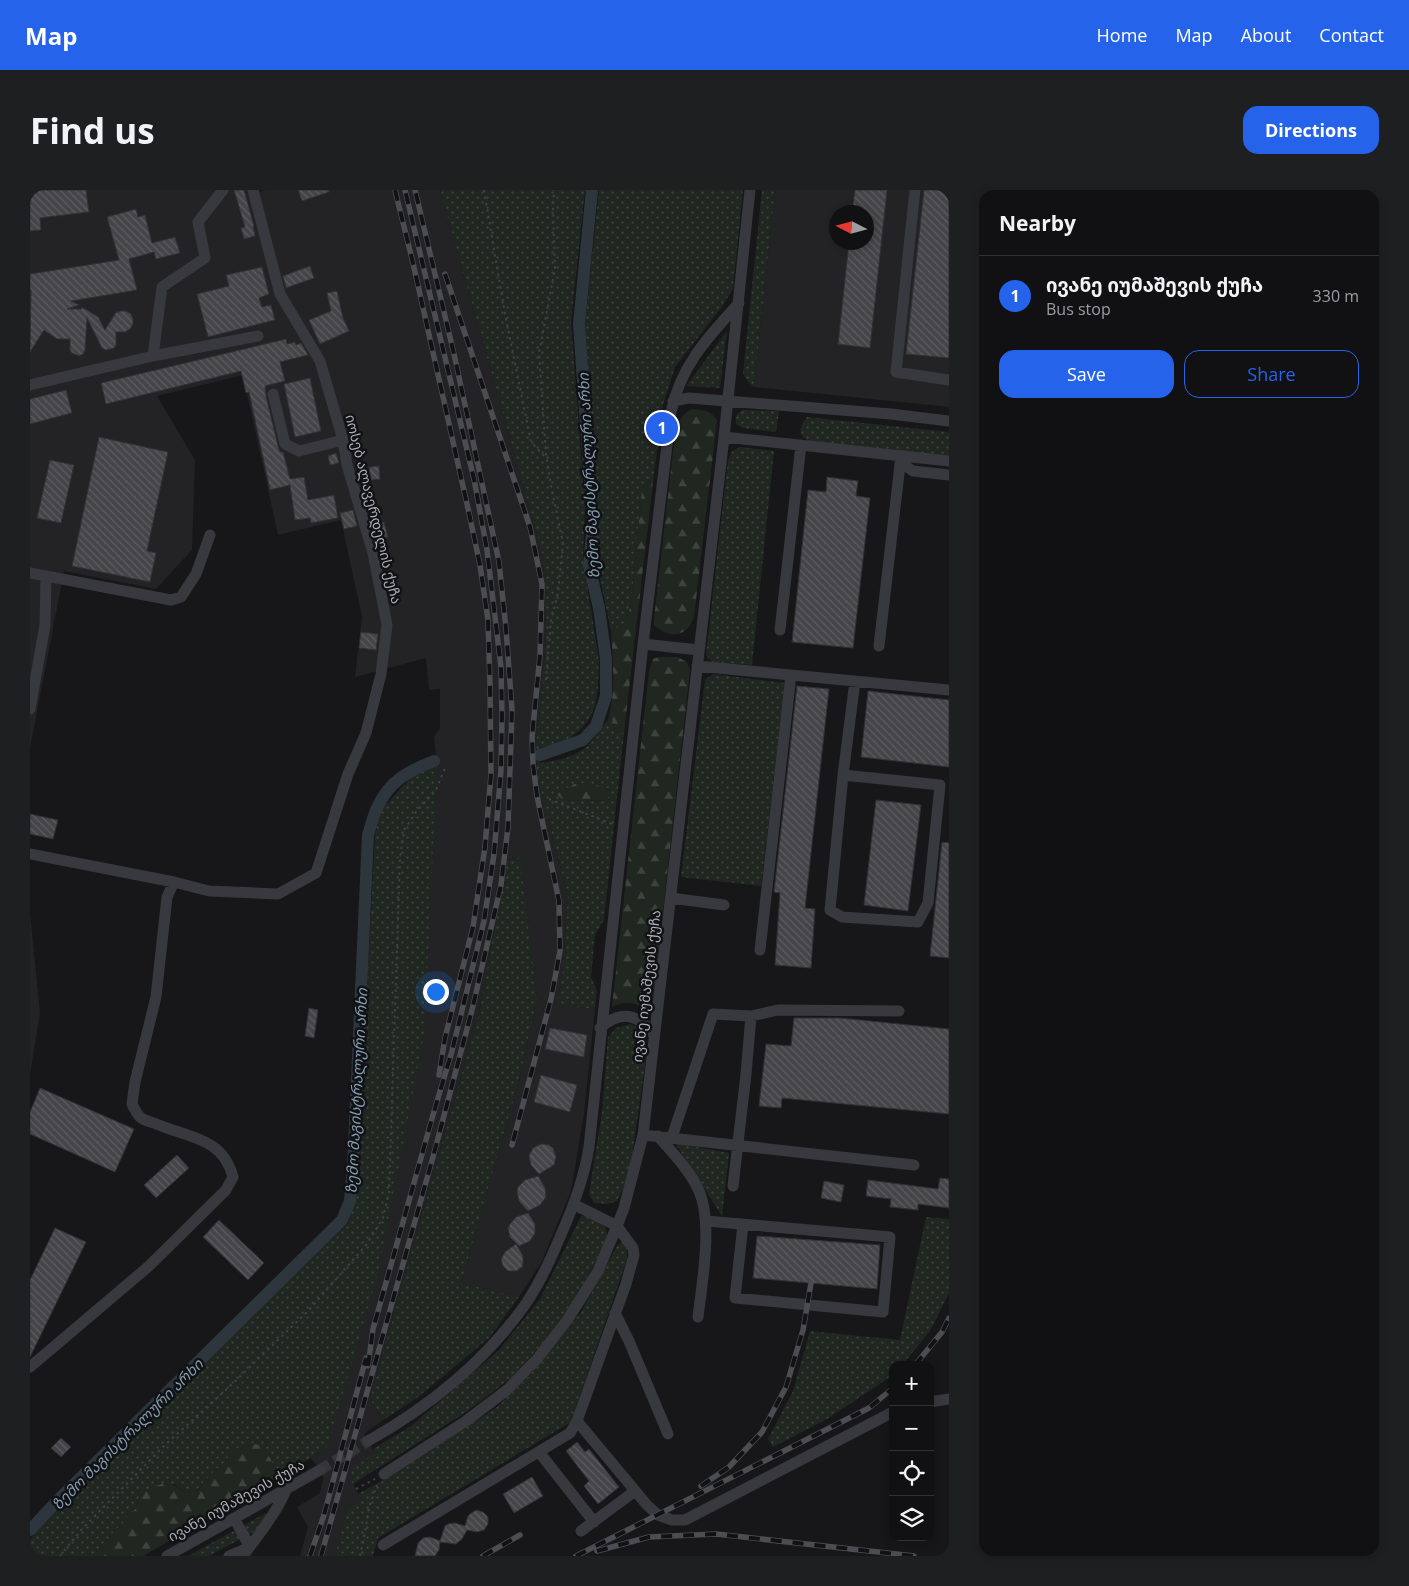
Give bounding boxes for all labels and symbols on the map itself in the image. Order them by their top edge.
north arrow [829,205,874,250]
water label: ზემო მაგისტრალური არხი [573,371,603,579]
pin: 1 [646,409,678,447]
street label: იოსებ ალავერდელის ქუჩა [341,412,407,606]
street label: ივანე იუმაშევის ქუჩა [627,909,665,1063]
your location [423,979,449,1005]
water label: ზემო მაგისტრალური არხი [341,986,371,1194]
water label: ზემო მაგისტრალური არხი [47,1353,208,1514]
street label: ივანე იუმაშევის ქუჩა [164,1455,308,1545]

